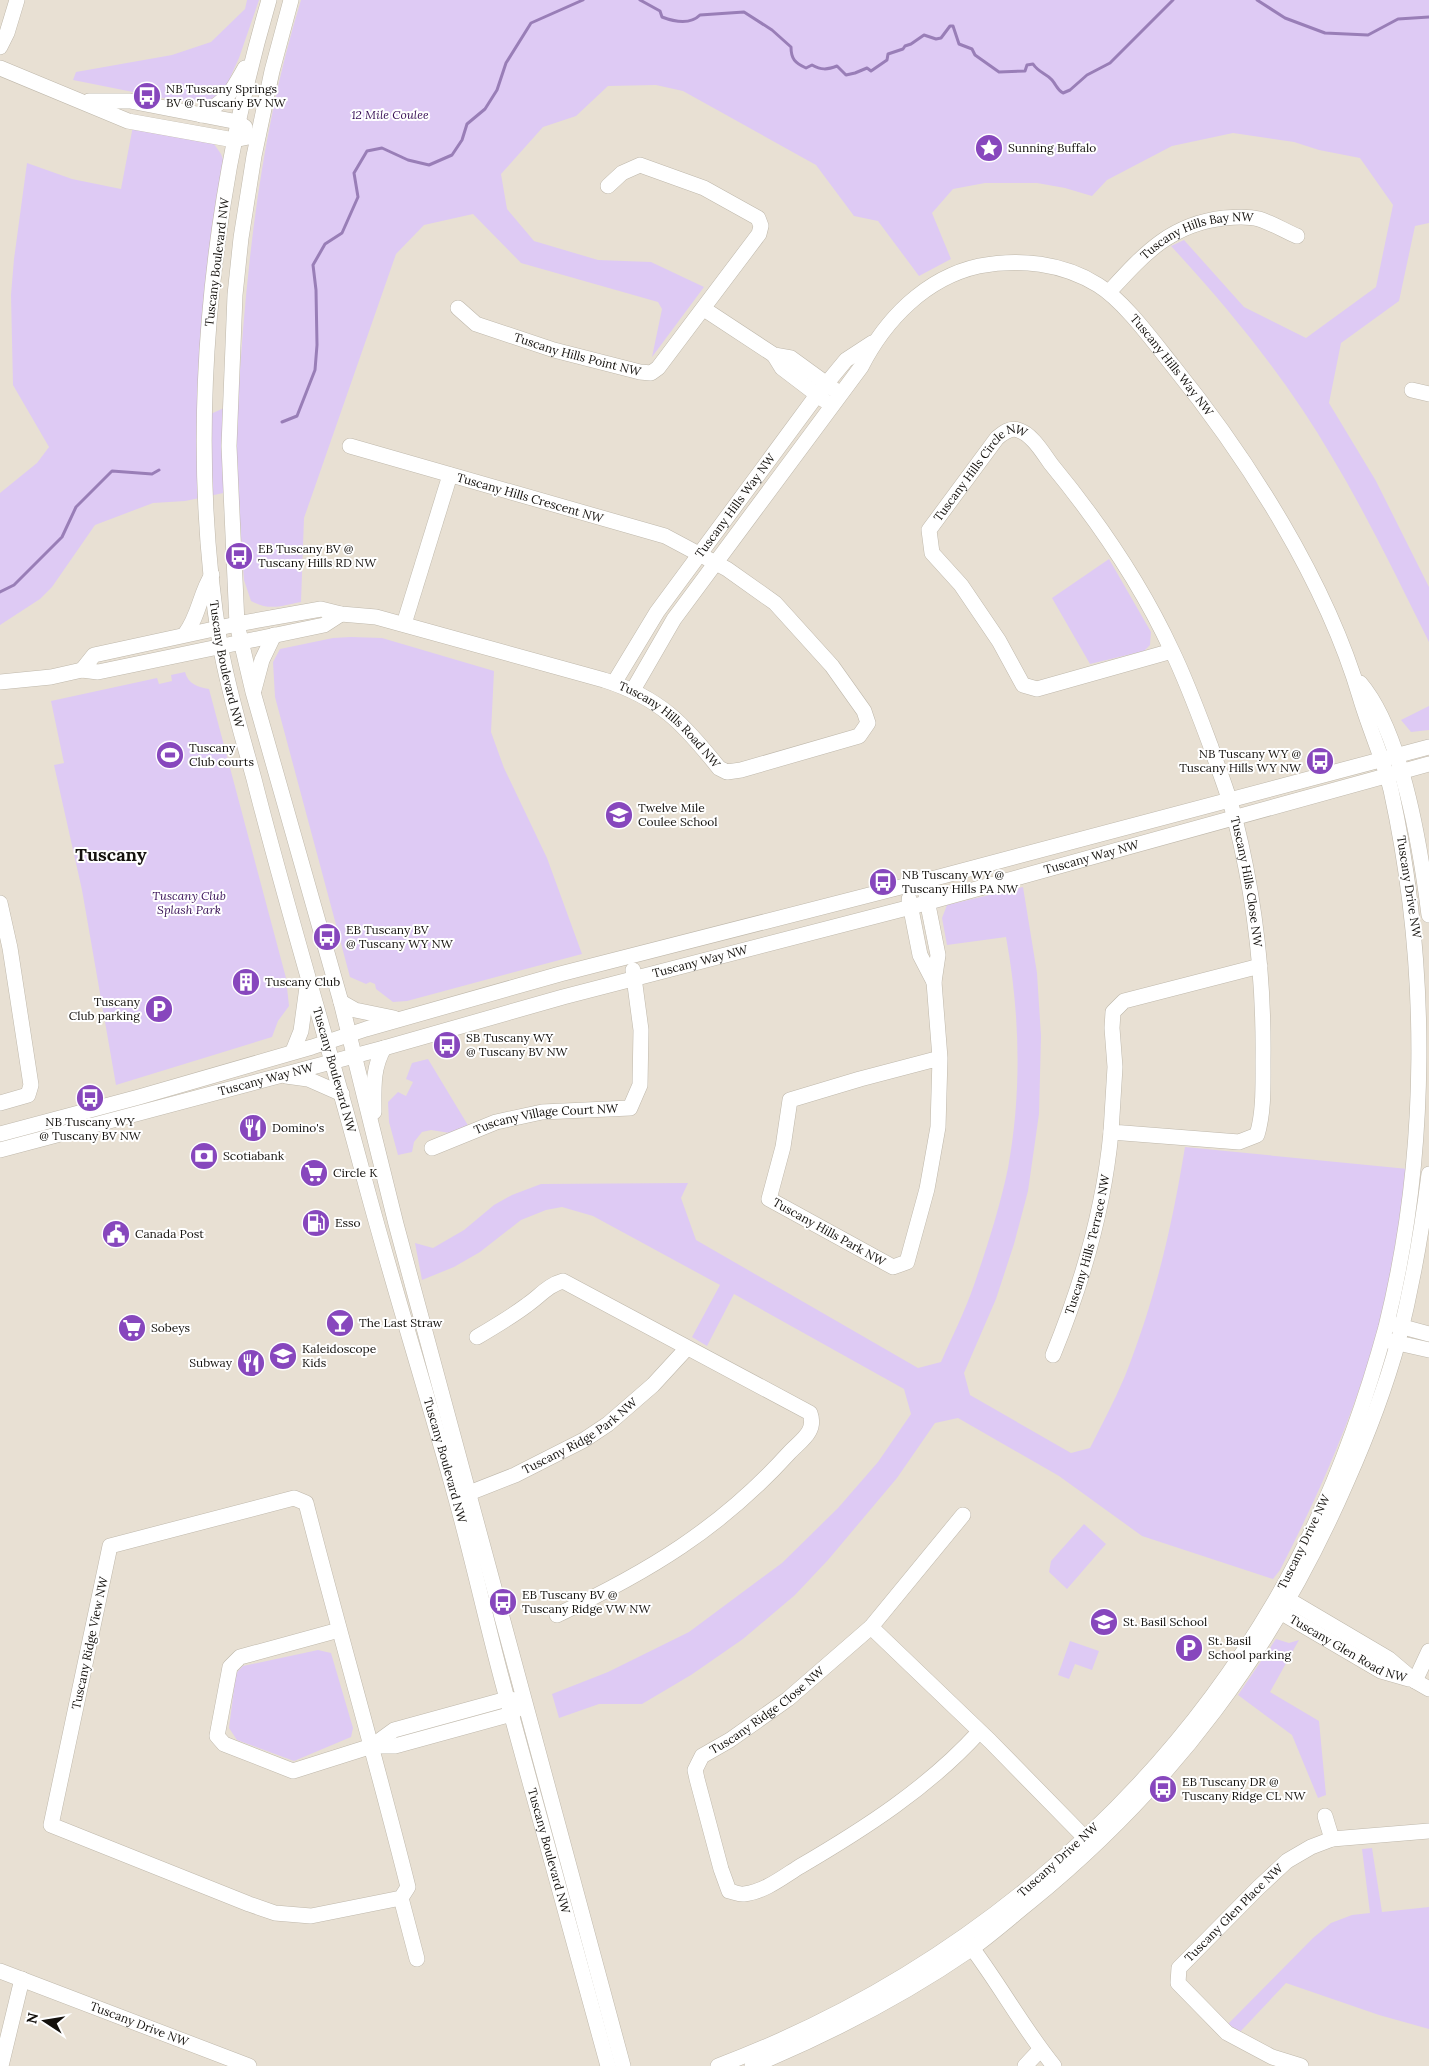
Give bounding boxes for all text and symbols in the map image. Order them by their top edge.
bus stop icon: NB Tuscany Springs BV @ Tuscany BV NW [132,81,162,111]
place label: NB Tuscany Springs BV @ Tuscany BV NW [166,81,287,110]
park label: 12 Mile Coulee [351,107,429,122]
place icon: Sunning Buffalo [974,133,1004,163]
place label: Sunning Buffalo [1008,140,1096,155]
street label: Tuscany Boulevard NW [201,196,232,327]
street label: Tuscany Hills Bay NW [1137,209,1255,262]
street label: Tuscany Hills Way NW [1127,311,1217,420]
street label: Tuscany Hills Point NW [512,329,643,379]
street label: Tuscany Hills Circle NW [930,421,1031,524]
street label: Tuscany Hills Way NW [692,450,779,560]
street label: Tuscany Hills Crescent NW [455,469,606,526]
bus stop icon: EB Tuscany BV @ Tuscany Hills RD NW [224,541,254,571]
place label: EB Tuscany BV @ Tuscany Hills RD NW [258,541,377,570]
street label: Tuscany Boulevard NW [207,600,248,730]
street label: Tuscany Hills Road NW [617,678,725,772]
sports icon: Tuscany Club courts [155,740,185,770]
place label: Tuscany Club courts [189,740,254,769]
place label: NB Tuscany WY @ Tuscany Hills WY NW [1179,746,1302,775]
bus stop icon: NB Tuscany WY @ Tuscany Hills WY NW [1305,746,1335,776]
school or university icon: Twelve Mile Coulee School [604,800,634,830]
place label: Twelve Mile Coulee School [638,800,718,829]
street label: Tuscany Hills Close NW [1228,815,1266,949]
street label: Tuscany Drive NW [1394,835,1425,940]
street label: Tuscany Way NW [1042,836,1141,877]
district label: Tuscany [75,843,147,866]
bus stop icon: NB Tuscany WY @ Tuscany Hills PA NW [868,867,898,897]
place label: NB Tuscany WY @ Tuscany Hills PA NW [902,867,1019,896]
park label: Tuscany Club Splash Park [152,888,226,917]
bus stop icon: EB Tuscany BV @ Tuscany WY NW [312,922,342,952]
place label: EB Tuscany BV @ Tuscany WY NW [346,922,454,951]
street label: Tuscany Way NW [651,941,750,981]
building icon: Tuscany Club [231,967,261,997]
place label: Tuscany Club [265,974,340,989]
place label: Tuscany Club parking [69,994,141,1023]
parking icon: Tuscany Club parking [144,994,174,1024]
street label: Tuscany Boulevard NW [310,1005,360,1135]
bus stop icon: SB Tuscany WY @ Tuscany BV NW [432,1030,462,1060]
place label: SB Tuscany WY @ Tuscany BV NW [466,1030,569,1059]
street label: Tuscany Way NW [217,1059,316,1099]
bus stop icon: NB Tuscany WY @ Tuscany BV NW [75,1083,105,1113]
street label: Tuscany Village Court NW [471,1101,619,1137]
restaurant icon: Domino's [238,1113,268,1143]
place label: NB Tuscany WY @ Tuscany BV NW [39,1114,142,1143]
place label: Domino's [272,1120,325,1135]
bank icon: Scotiabank [189,1141,219,1171]
place label: Scotiabank [223,1148,285,1163]
supermarket icon: Circle K [299,1158,329,1188]
place label: Circle K [333,1165,378,1180]
street label: Tuscany Hills Terrace NW [1061,1172,1113,1317]
street label: Tuscany Hills Park NW [770,1194,889,1269]
fuel station icon: Esso [301,1208,331,1238]
place label: Esso [335,1215,361,1230]
public building icon: Canada Post [101,1219,131,1249]
place label: Canada Post [135,1226,204,1241]
bar icon: The Last Straw [325,1308,355,1338]
supermarket icon: Sobeys [117,1313,147,1343]
place label: The Last Straw [359,1315,443,1330]
place label: Sobeys [151,1320,191,1335]
school or university icon: Kaleidoscope Kids [268,1341,298,1371]
place label: Kaleidoscope Kids [302,1341,377,1370]
restaurant icon: Subway [236,1348,266,1378]
place label: Subway [189,1355,233,1370]
street label: Tuscany Ridge Park NW [520,1394,641,1477]
street label: Tuscany Boulevard NW [421,1396,470,1526]
street label: Tuscany Drive NW [1274,1491,1333,1592]
street label: Tuscany Ridge View NW [68,1574,111,1711]
bus stop icon: EB Tuscany BV @ Tuscany Ridge VW NW [488,1587,518,1617]
place label: EB Tuscany BV @ Tuscany Ridge VW NW [522,1587,652,1616]
school or university icon: St. Basil School [1089,1607,1119,1637]
street label: Tuscany Glen Road NW [1287,1611,1409,1685]
place label: St. Basil School [1123,1614,1207,1629]
parking icon: St. Basil School parking [1174,1633,1204,1663]
place label: St. Basil School parking [1208,1633,1291,1662]
street label: Tuscany Ridge Close NW [707,1662,828,1757]
bus stop icon: EB Tuscany DR @ Tuscany Ridge CL NW [1148,1774,1178,1804]
place label: EB Tuscany DR @ Tuscany Ridge CL NW [1182,1774,1306,1803]
street label: Tuscany Boulevard NW [525,1786,574,1916]
street label: Tuscany Drive NW [1014,1819,1102,1900]
street label: Tuscany Glen Place NW [1181,1860,1287,1965]
north arrow [20,1996,70,2046]
street label: Tuscany Drive NW [88,1998,192,2050]
text: N [22,2011,42,2025]

